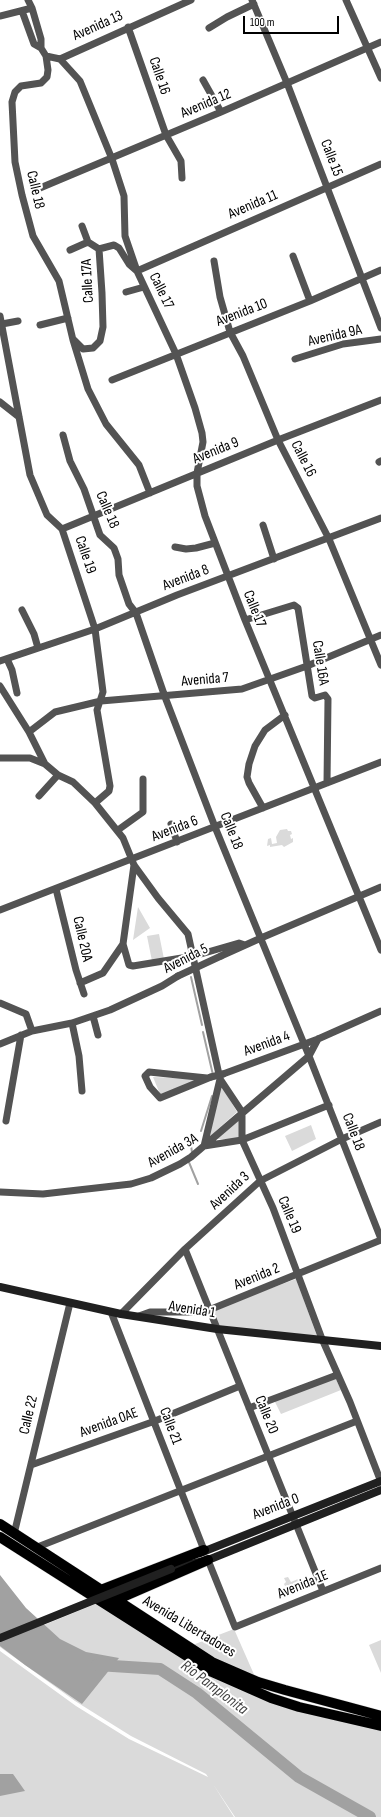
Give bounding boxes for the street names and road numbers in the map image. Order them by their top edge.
street label: Avenida 13 [70,7,126,45]
street label: Calle 16 [144,55,174,97]
street label: Avenida 12 [178,85,234,123]
street label: Calle 15 [316,137,346,179]
street label: Calle 18 [22,169,48,211]
street label: Avenida 11 [226,187,280,223]
street label: Calle 17A [78,258,98,304]
street label: Calle 17 [145,270,177,312]
street label: Avenida 10 [214,295,270,331]
street label: Avenida 9A [306,321,364,351]
street label: Avenida 9 [190,434,242,468]
street label: Calle 16 [286,438,320,480]
street label: Calle 18 [91,489,123,531]
street label: Calle 19 [70,534,100,576]
street label: Avenida 8 [160,561,212,595]
street label: Calle 17 [239,588,269,630]
street label: Calle 16A [308,639,332,687]
street label: Avenida 7 [181,669,229,691]
street label: Calle 18 [215,810,247,852]
street label: Avenida 6 [149,812,201,846]
street label: Calle 20A [68,915,96,963]
street label: Avenida 5 [161,940,211,978]
street label: Avenida 4 [241,1027,293,1061]
street label: Calle 18 [338,1111,368,1153]
street label: Avenida 3A [145,1130,201,1172]
street label: Avenida 3 [206,1168,254,1214]
street label: Calle 19 [273,1194,305,1236]
street label: Avenida 2 [231,1260,283,1294]
street label: Avenida 1 [167,1297,217,1323]
street label: Calle 20 [250,1393,282,1437]
street label: Calle 22 [16,1394,42,1436]
street label: Avenida 0AE [77,1404,141,1442]
street label: Calle 21 [155,1405,185,1447]
street label: Avenida 0 [250,1490,302,1524]
street label: Avenida 1E [275,1567,331,1603]
street label: Avenida Libertadores [139,1592,239,1662]

